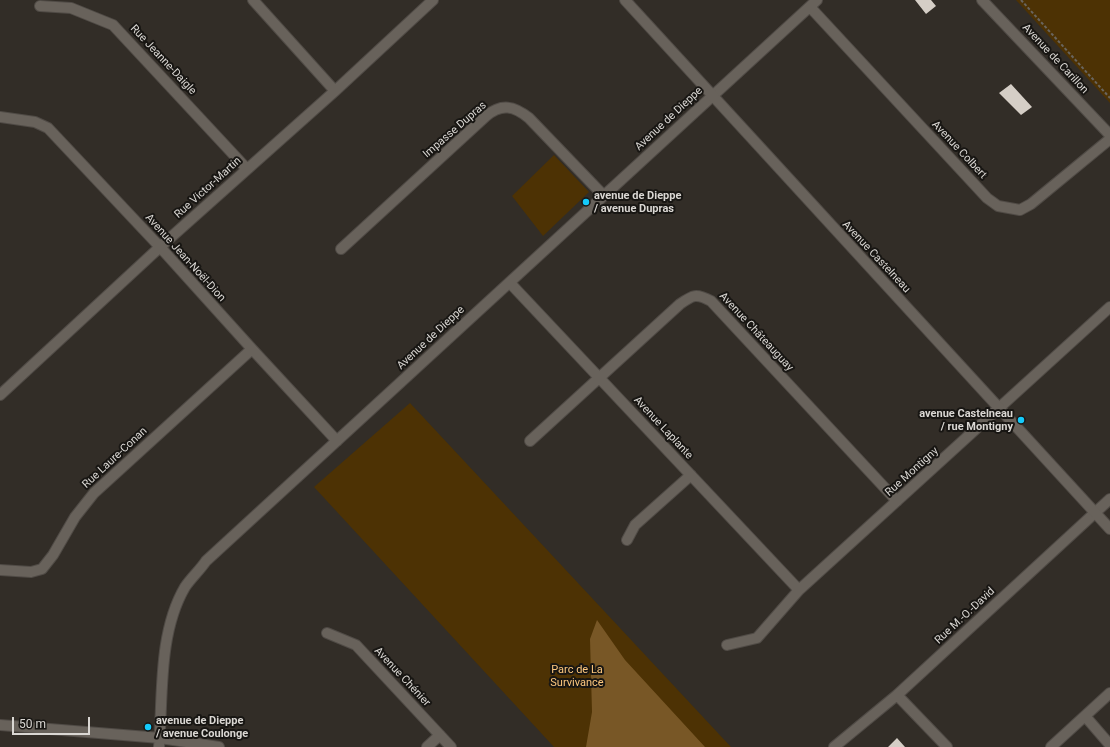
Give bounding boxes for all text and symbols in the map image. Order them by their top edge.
street label: Avenue de Carillon [1019,21,1091,97]
street label: Rue Jeanne-Daigle [127,22,199,98]
street label: Avenue de Dieppe [633,84,705,154]
street label: Impasse Dupras [421,99,489,161]
street label: Avenue Colbert [929,118,989,182]
street label: Rue Victor-Martin [172,155,244,221]
place label: avenue de Dieppe / avenue Dupras [594,189,681,215]
marker: avenue de Dieppe / avenue Dupras [581,197,591,207]
street label: Avenue Jean-Noël-Dion [142,211,228,305]
street label: Avenue Castelneau [839,218,913,296]
street label: Avenue Châteauguay [716,290,796,374]
street label: Avenue de Dieppe [395,303,467,373]
street label: Avenue Laplante [631,394,695,462]
place label: avenue Castelneau / rue Montigny [919,407,1013,433]
marker: avenue Castelneau / rue Montigny [1016,415,1026,425]
street label: Rue Laure-Conan [80,425,150,491]
street label: Rue Montigny [883,445,941,499]
street label: Rue M.-O.-David [932,585,998,647]
street label: Avenue Chénier [371,645,433,709]
park label: Parc de La Survivance [550,663,604,689]
scale bar [14,709,92,735]
place label: avenue de Dieppe / avenue Coulonge [156,714,248,740]
text: 50 m [19,717,46,731]
marker: avenue de Dieppe / avenue Coulonge [143,722,153,732]

